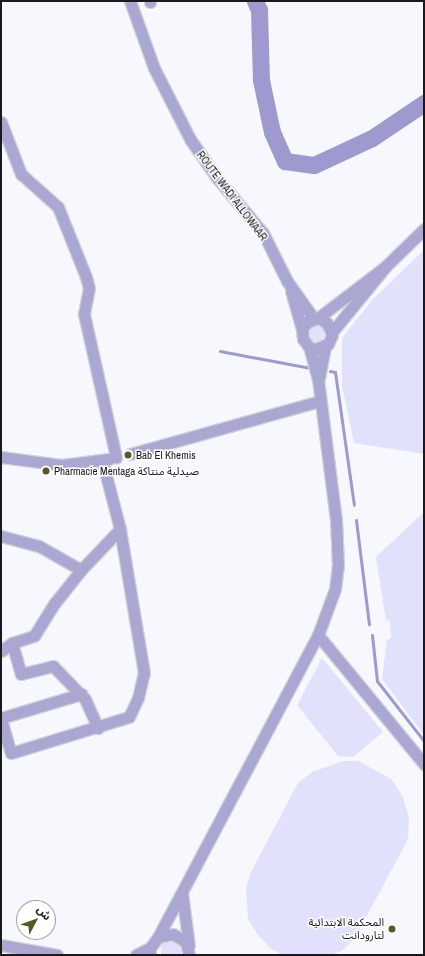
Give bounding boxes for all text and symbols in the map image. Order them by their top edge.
street label: ROUTE WADI ALLOWAAR [194,148,270,244]
place label: Bab El Khemis [136,448,196,462]
marker: Bab El Khemis [123,450,133,460]
place label: Pharmacie Mentaga صيدلية منتاكة [54,464,199,478]
marker: Pharmacie Mentaga صيدلية منتاكة [41,466,51,476]
north arrow [16,900,56,940]
text: ش [34,902,55,923]
place label: المحكمة الابتدائية لتارودانت [308,916,384,942]
marker: المحكمة الابتدائية لتارودانت [387,924,397,934]

